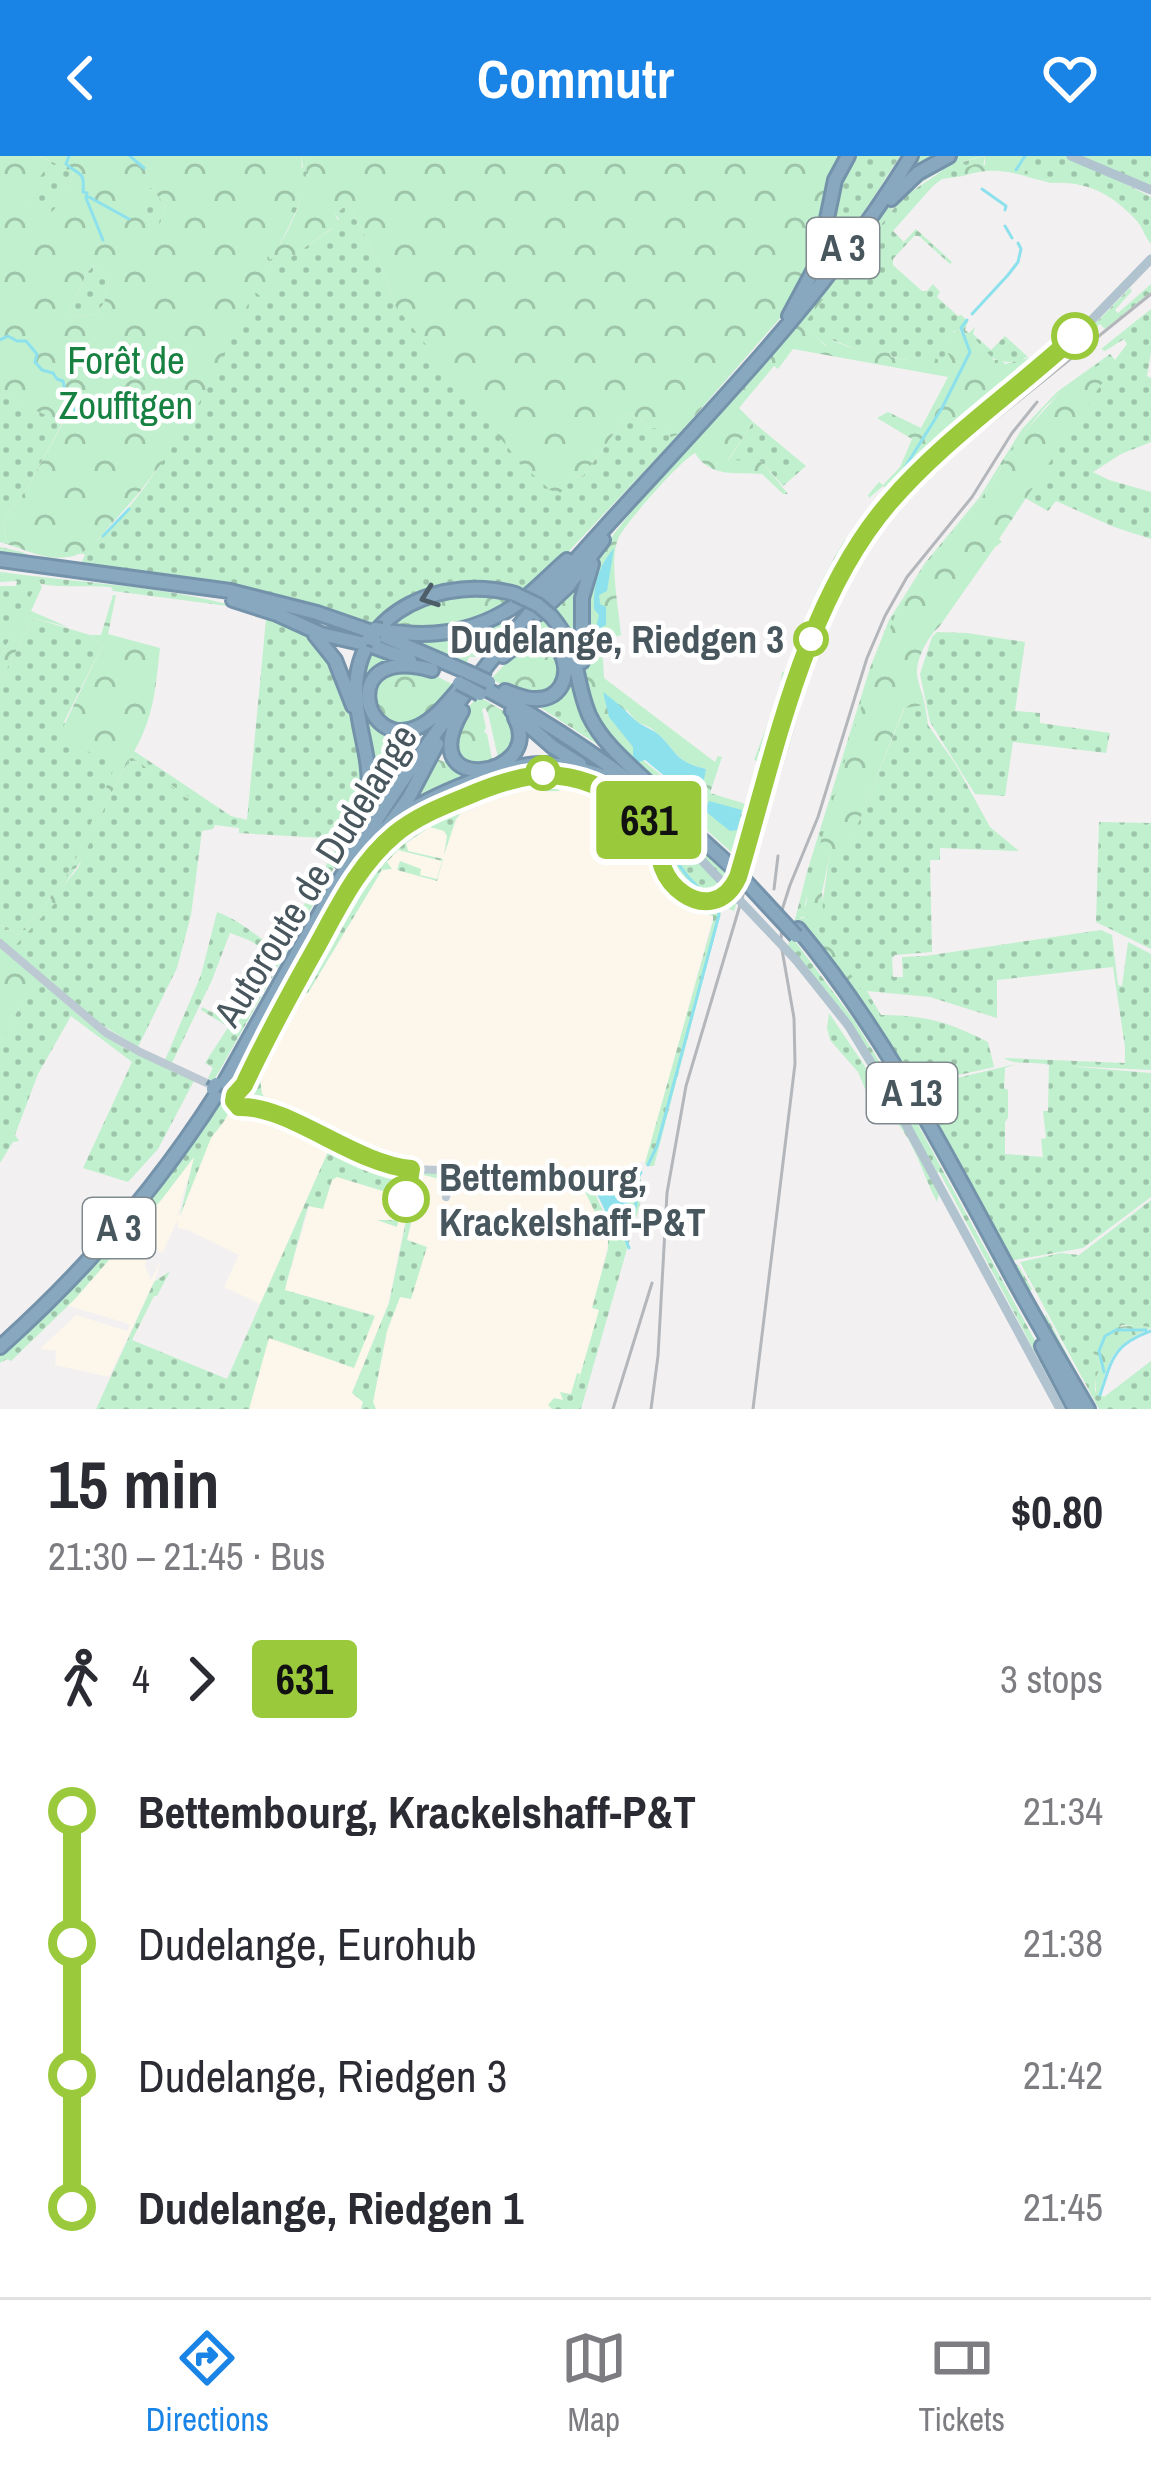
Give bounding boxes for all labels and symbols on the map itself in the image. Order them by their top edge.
road number: A 3 [807,218,879,278]
unlabelled marker [1053,314,1097,358]
park label: Forêt de Zoufftgen [59,334,193,431]
one-way arrow [419,583,440,607]
place label: Dudelange, Riedgen 3 [450,613,784,665]
marker: Dudelange, Riedgen 3 [795,623,827,655]
street label: Autoroute de Dudelange [201,714,429,1037]
unlabelled marker [527,757,559,789]
line badge: 631 [580,781,718,859]
road number: A 13 [867,1063,957,1123]
place label: Bettembourg, Krackelshaff-P&T [439,1151,706,1248]
marker: Bettembourg, Krackelshaff-P&T [384,1177,428,1221]
road number: A 3 [83,1198,155,1258]

